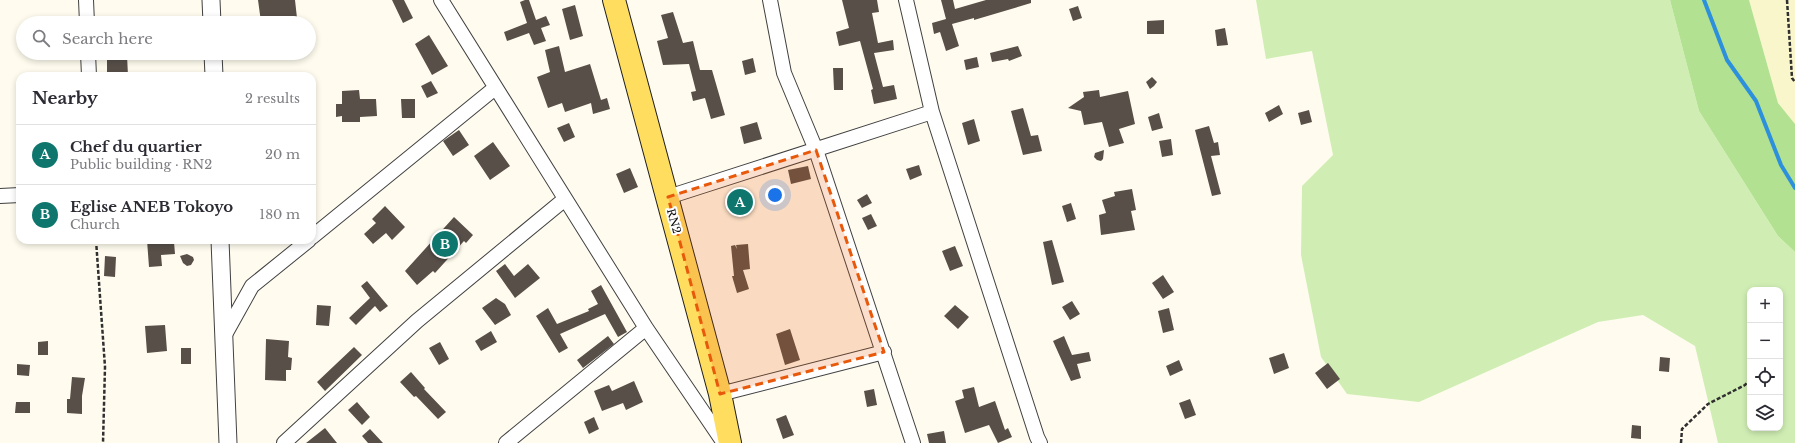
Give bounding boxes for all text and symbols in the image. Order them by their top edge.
search box [16,16,316,60]
icon: search [30,27,52,49]
text: Search here [62,29,153,48]
text: Nearby [32,88,98,109]
text: 2 results [245,90,300,107]
text: Chef du quartier [70,137,202,156]
text: A [40,146,50,163]
text: 20 m [265,146,300,163]
text: Public building · RN2 [70,156,212,173]
your location [765,185,785,205]
pin: A [727,187,753,217]
text: Eglise ANEB Tokoyo [70,197,233,216]
text: B [40,206,50,223]
text: 180 m [259,206,300,223]
street label: RN2 [664,207,684,235]
text: Church [70,216,120,233]
pin: B [432,229,458,259]
map controls [1747,287,1783,431]
button: + [1747,287,1783,323]
button: − [1747,323,1783,359]
button: locate [1747,359,1783,395]
button: layers [1747,395,1783,431]

